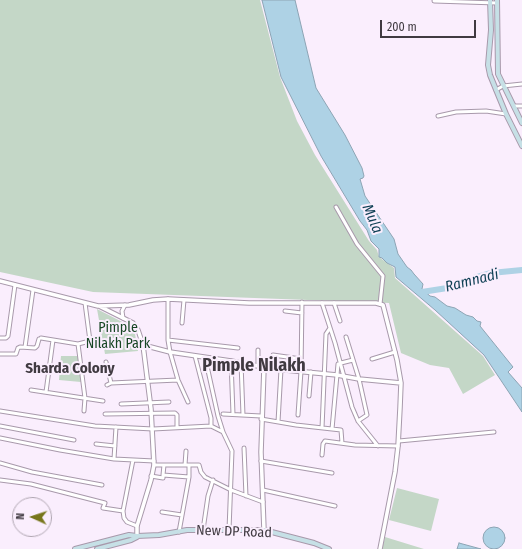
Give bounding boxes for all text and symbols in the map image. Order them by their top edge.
scale bar [382,12,478,38]
text: 200 m [387,20,417,34]
water label: Mula [358,202,386,236]
water label: Ramnadi [443,266,501,296]
park label: Pimple Nilakh Park [86,320,150,352]
district label: Pimple Nilakh [202,355,306,377]
district label: Sharda Colony [25,360,115,378]
north arrow [12,497,52,537]
text: N [14,513,27,520]
street label: New DP Road [196,522,272,542]

